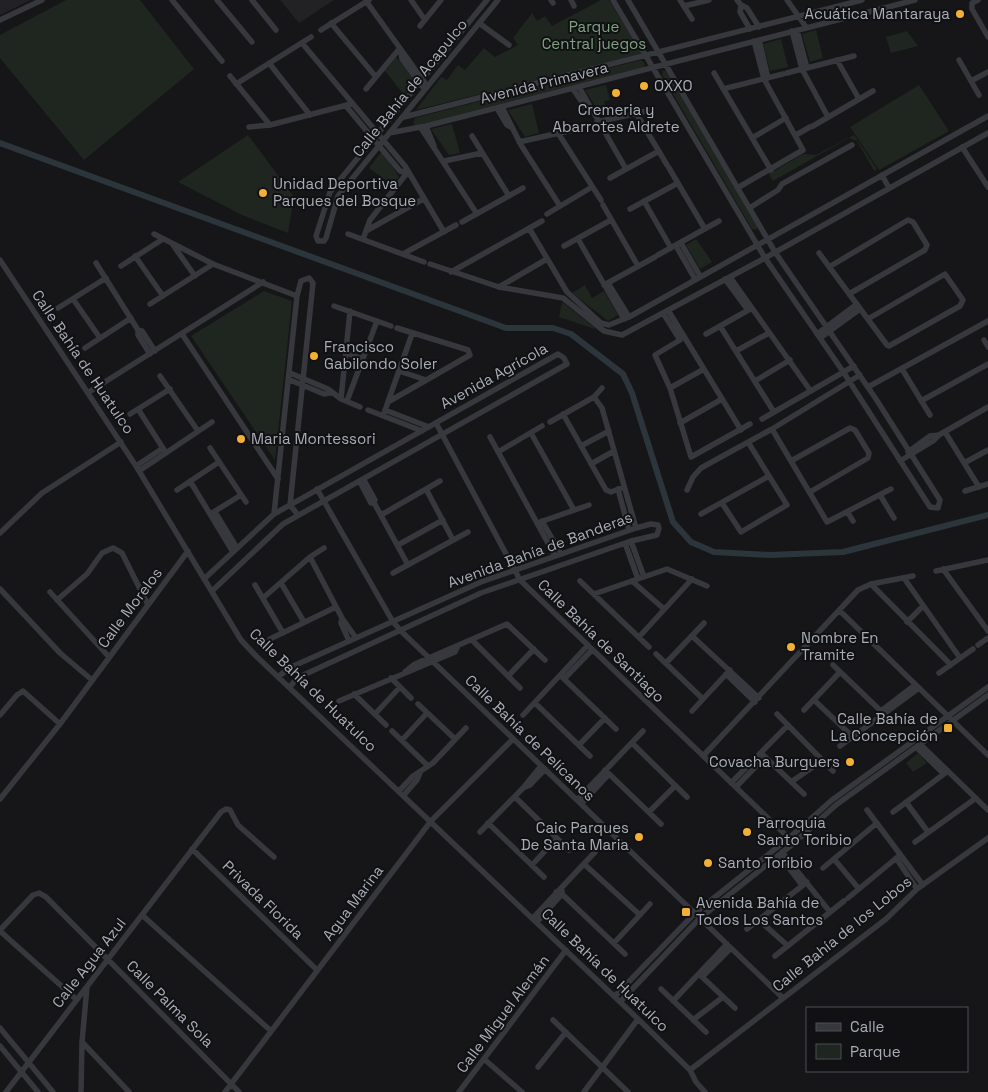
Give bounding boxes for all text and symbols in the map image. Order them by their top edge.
place label: Acuática Mantaraya [805,4,950,23]
marker: Acuática Mantaraya [954,8,966,20]
street label: Calle Bahía de Acapulco [348,15,471,161]
park label: Parque Central juegos [542,17,646,53]
street label: Avenida Primavera [478,57,610,108]
place label: OXXO [654,76,693,95]
marker: OXXO [638,80,650,92]
marker: Cremeria y Abarrotes Aldrete [610,87,622,99]
place label: Cremeria y Abarrotes Aldrete [552,100,680,136]
place label: Unidad Deportiva Parques del Bosque [273,174,416,210]
marker: Unidad Deportiva Parques del Bosque [257,187,269,199]
street label: Calle Bahía de Huatulco [28,286,139,437]
place label: Francisco Gabilondo Soler [324,337,438,373]
street label: Avenida Agrícola [437,338,551,413]
marker: Francisco Gabilondo Soler [308,350,320,362]
place label: Maria Montessori [251,429,376,448]
marker: Maria Montessori [235,433,247,445]
street label: Avenida Bahía de Banderas [445,507,635,592]
street label: Calle Morelos [93,564,166,652]
street label: Calle Bahía de Santiago [534,575,669,706]
street label: Calle Bahía de Huatulco [246,624,381,755]
place label: Nombre En Tramite [801,628,879,664]
marker: Nombre En Tramite [785,641,797,653]
street label: Calle Bahía de Pelícanos [461,671,599,805]
place label: Calle Bahía de La Concepción [831,709,938,745]
marker: Calle Bahía de La Concepción [942,722,954,734]
place label: Covacha Burguers [709,752,840,771]
marker: Covacha Burguers [844,756,856,768]
place label: Parroquia Santo Toribio [757,813,852,849]
place label: Caic Parques De Santa Maria [521,818,629,854]
marker: Parroquia Santo Toribio [741,826,753,838]
marker: Caic Parques De Santa Maria [633,831,645,843]
place label: Santo Toribio [718,853,813,872]
street label: Privada Florida [219,856,308,943]
marker: Santo Toribio [702,857,714,869]
street label: Agua Marina [318,861,387,944]
street label: Calle Bahía de los Lobos [768,872,915,996]
place label: Avenida Bahía de Todos Los Santos [696,893,823,929]
street label: Calle Bahía de Huatulco [538,904,673,1035]
marker: Avenida Bahía de Todos Los Santos [680,906,692,918]
street label: Calle Agua Azul [48,914,130,1011]
street label: Calle Miguel Alemán [452,951,553,1076]
street label: Calle Palma Sola [123,956,218,1052]
legend [806,1007,968,1072]
text: Calle [850,1017,885,1036]
text: Parque [850,1042,901,1061]

